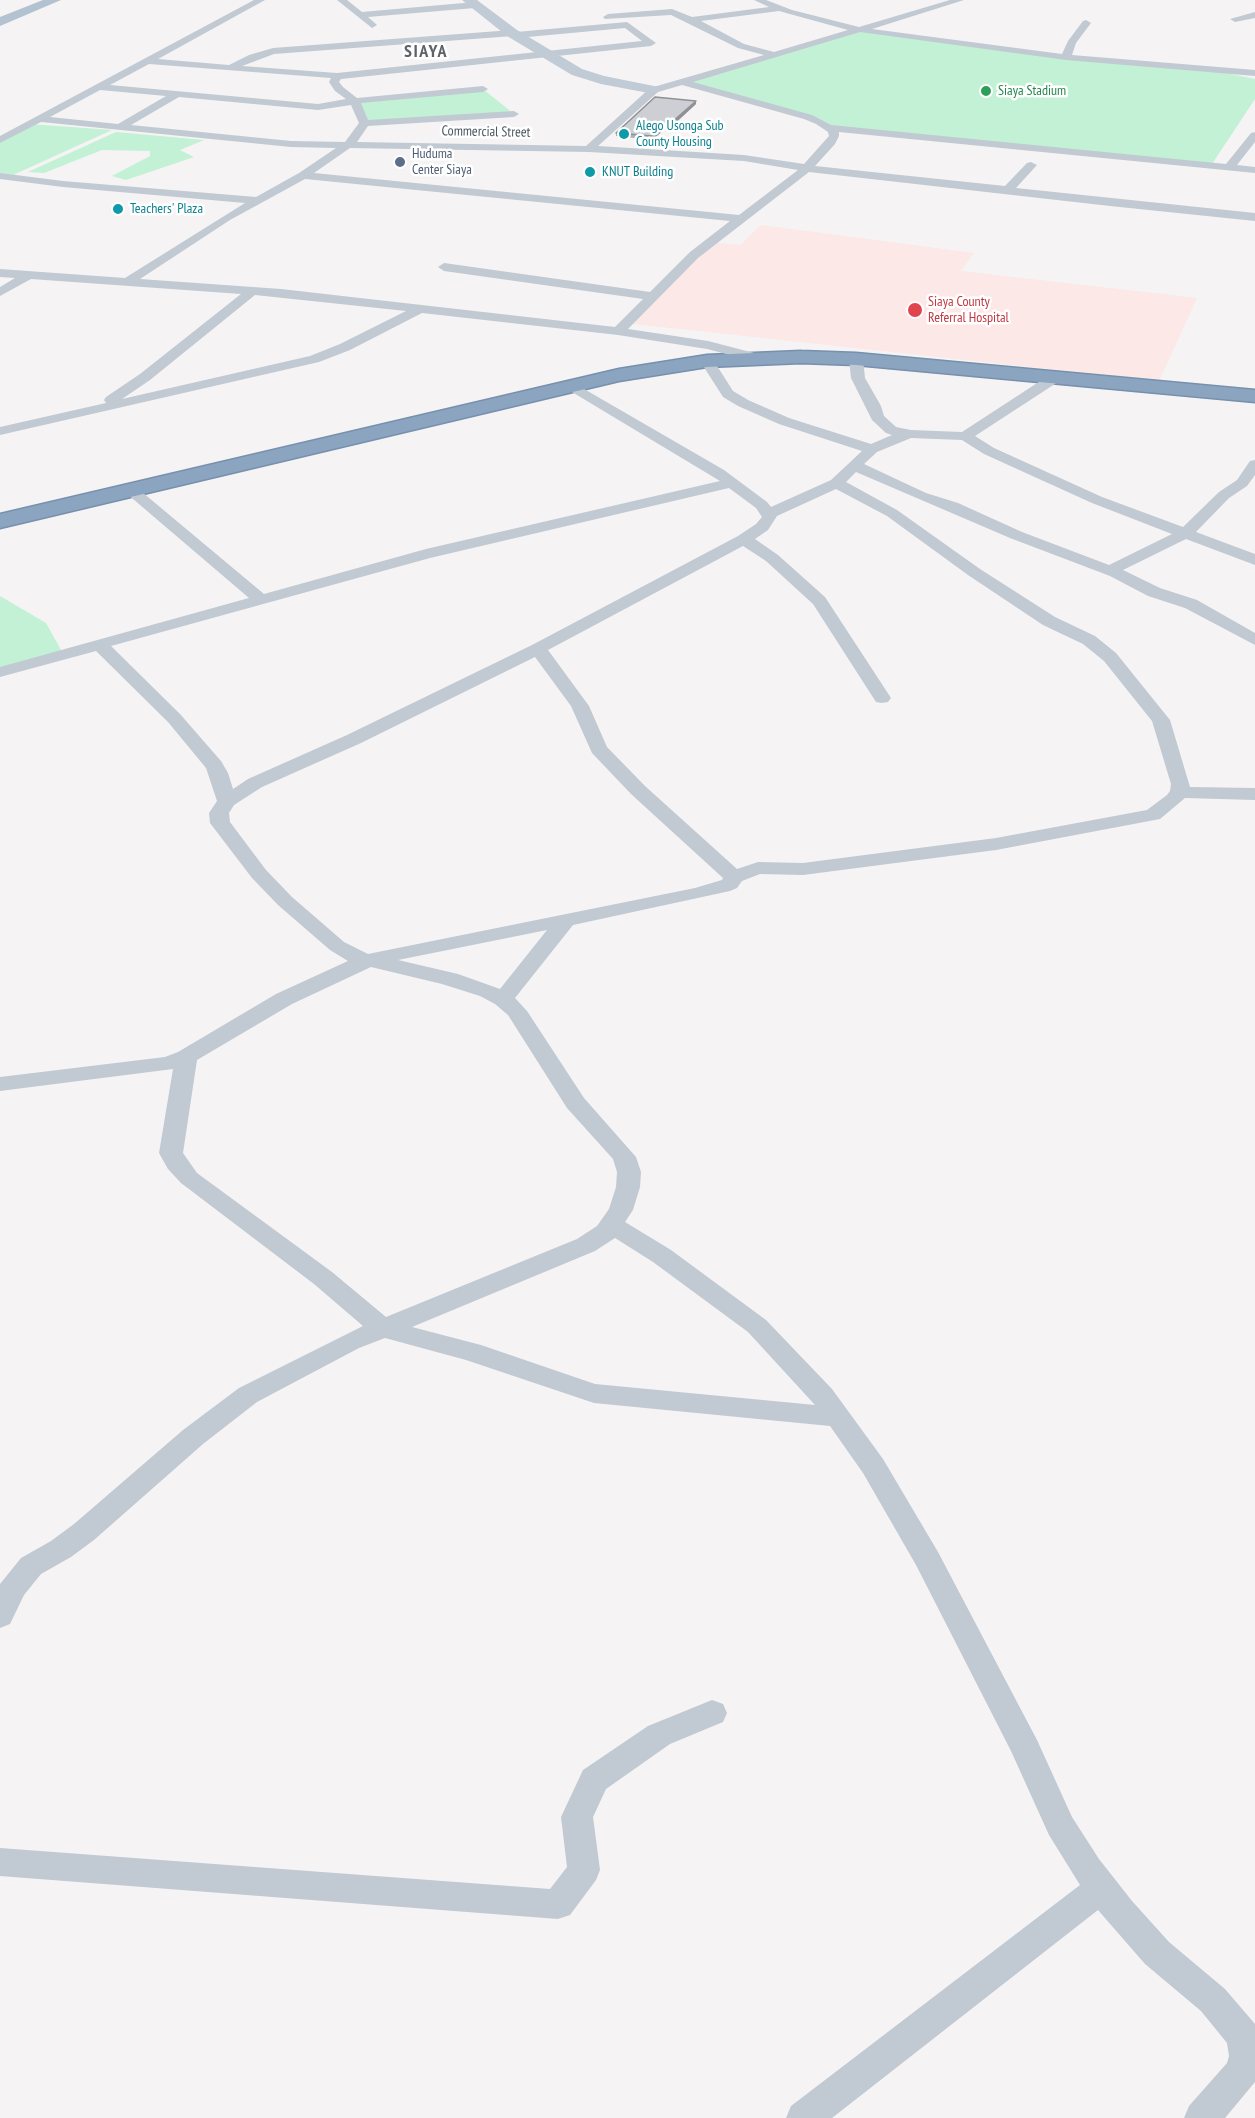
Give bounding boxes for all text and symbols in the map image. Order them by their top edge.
district label: SIAYA [404,41,448,63]
place label: Siaya Stadium [998,83,1066,99]
marker: Siaya Stadium [979,84,993,98]
place label: Alego Usonga Sub County Housing [636,118,724,150]
street label: Commercial Street [441,123,531,141]
marker: Alego Usonga Sub County Housing [617,127,631,141]
place label: Huduma Center Siaya [412,146,472,178]
marker: Huduma Center Siaya [393,155,407,169]
place label: KNUT Building [602,164,673,180]
marker: KNUT Building [583,165,597,179]
place label: Teachers' Plaza [130,201,203,217]
marker: Teachers' Plaza [111,202,125,216]
place label: Siaya County Referral Hospital [928,294,1009,326]
marker: Siaya County Referral Hospital [906,301,924,319]

